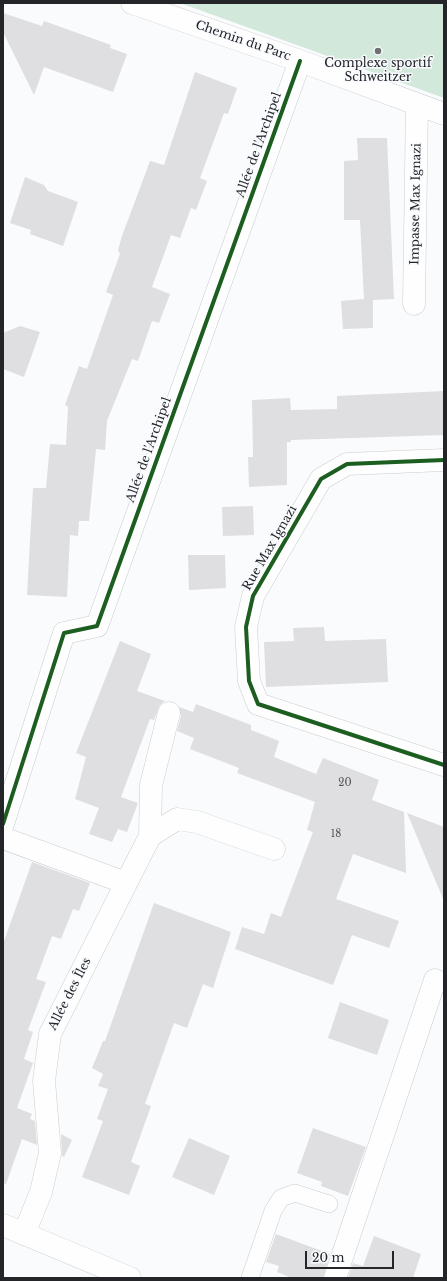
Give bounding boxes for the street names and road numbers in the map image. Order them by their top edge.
street label: Chemin du Parc [193,18,293,64]
street label: Allée de l'Archipel [233,90,285,200]
street label: Impasse Max Ignazi [408,143,424,265]
street label: Allée de l'Archipel [123,395,175,505]
street label: Rue Max Ignazi [240,503,300,593]
street label: Allée des Îles [46,955,94,1033]

